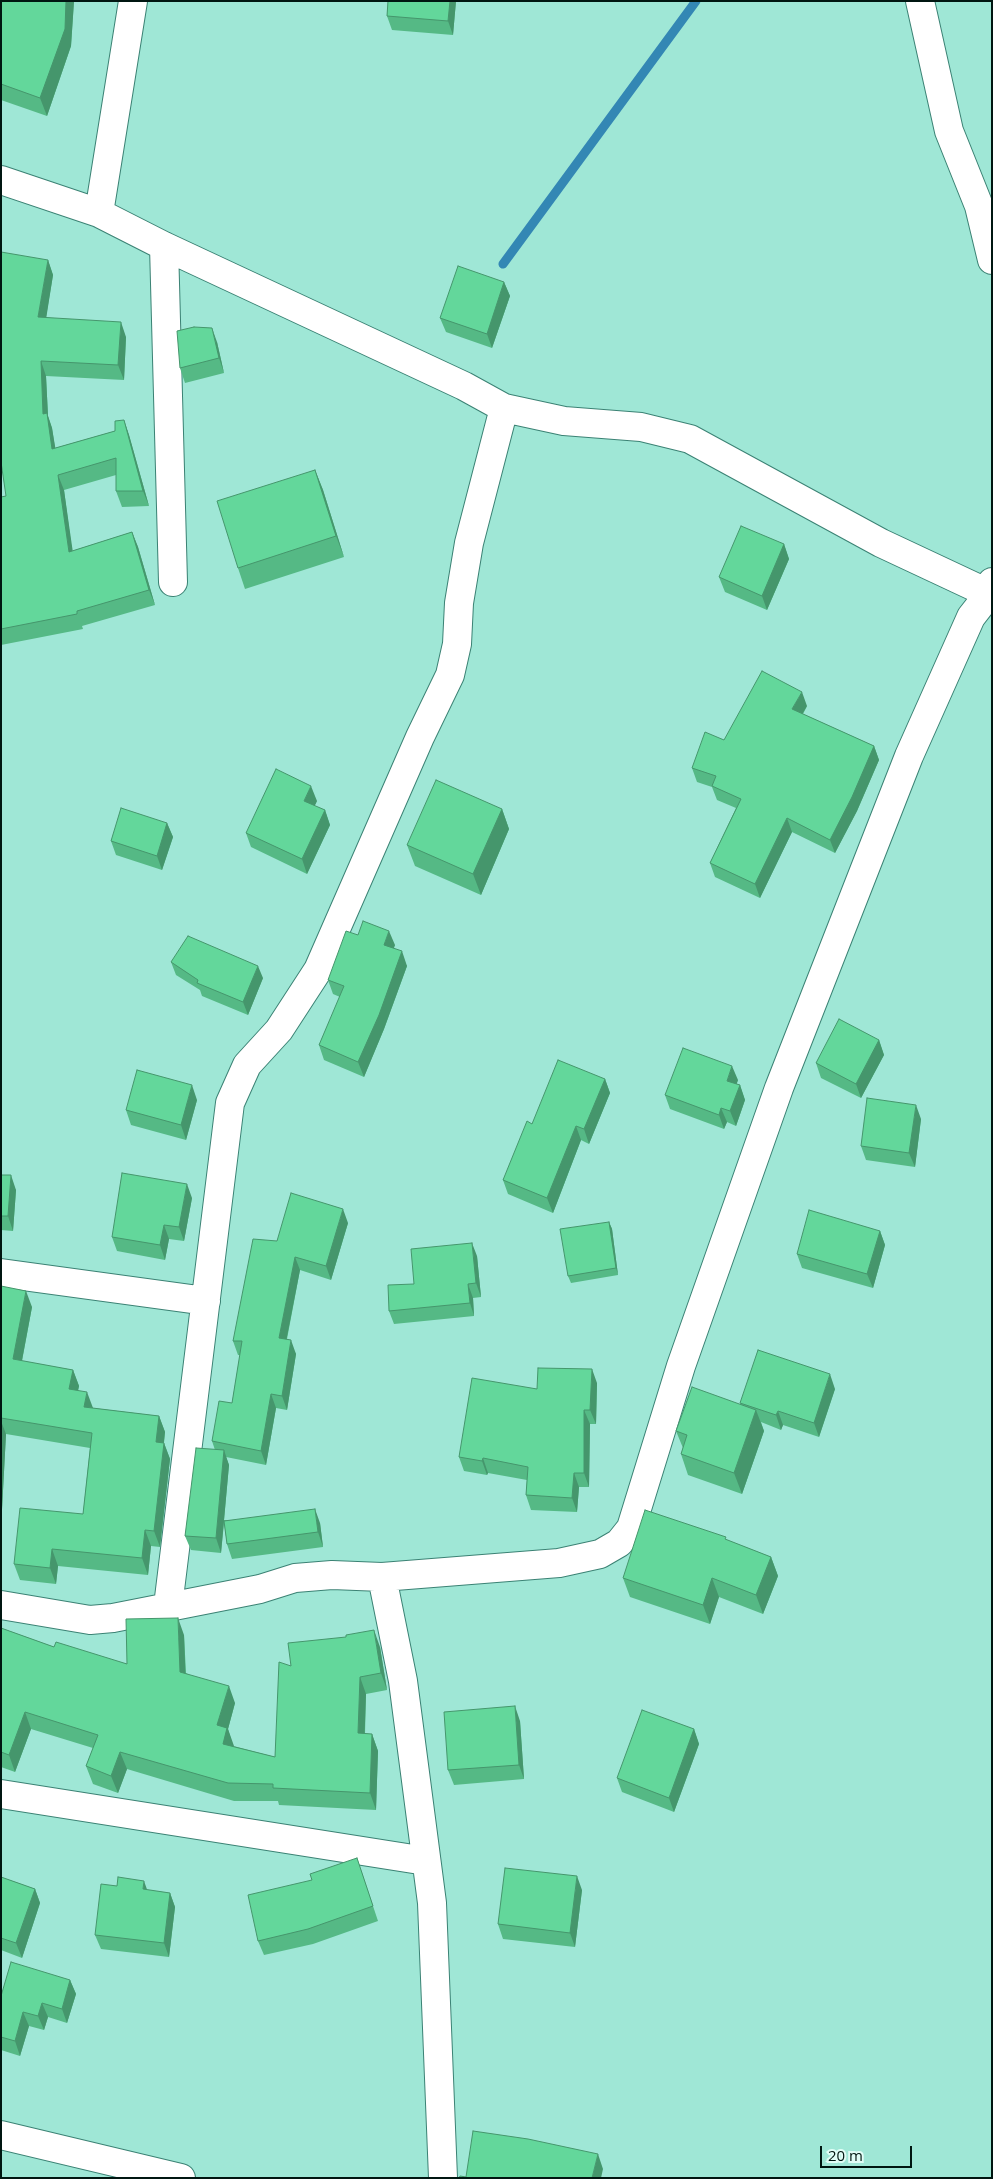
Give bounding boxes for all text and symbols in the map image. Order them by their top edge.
scale bar [823,2136,916,2168]
text: 20 m [828,2145,863,2165]

